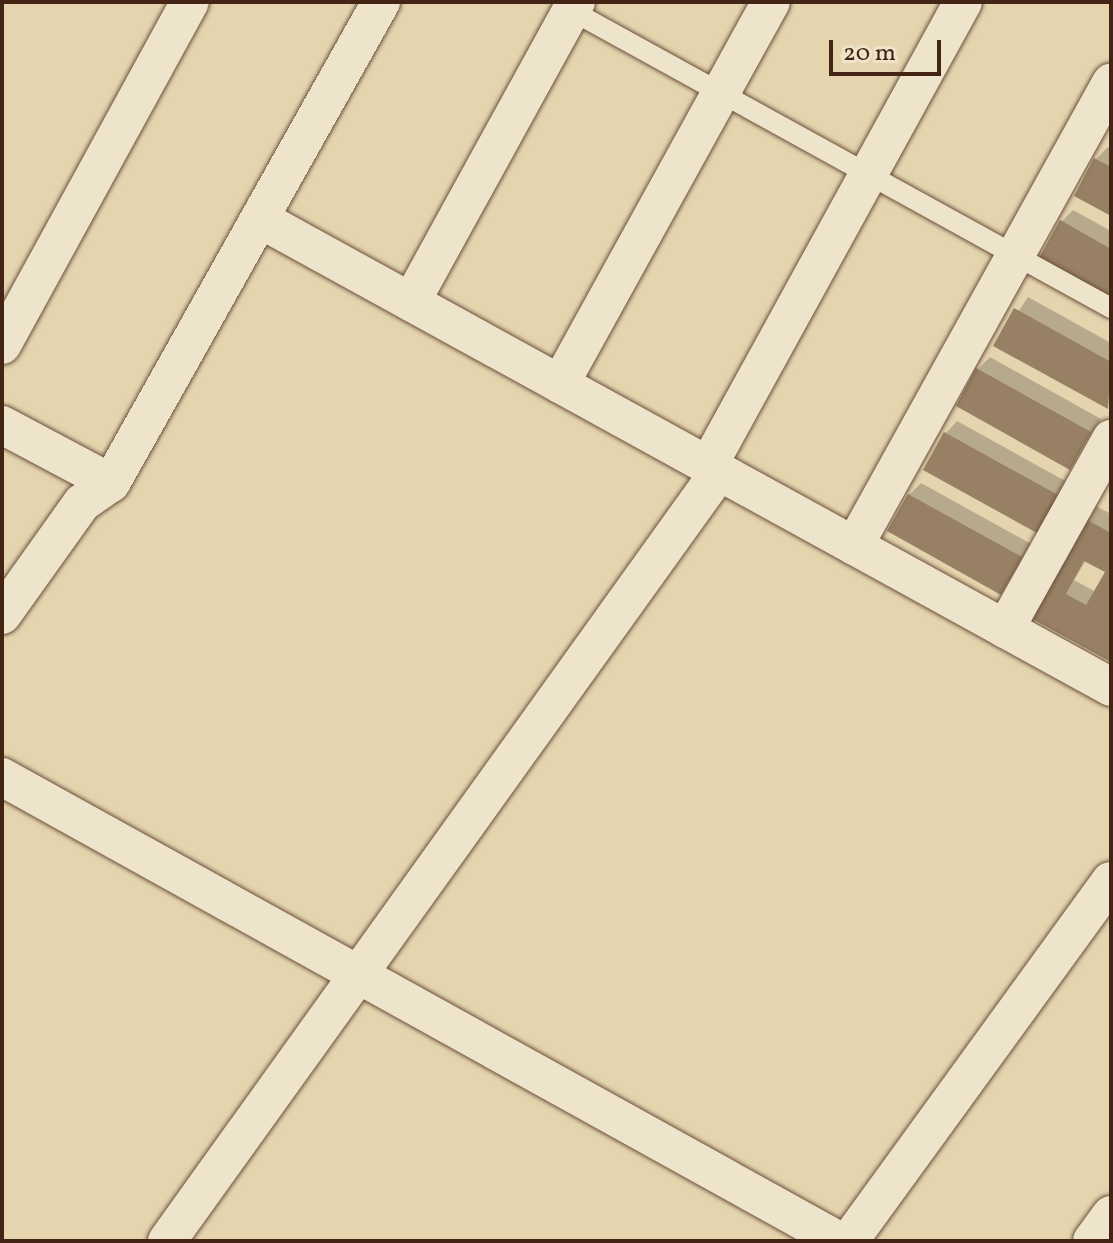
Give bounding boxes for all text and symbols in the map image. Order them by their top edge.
scale bar [833,24,945,74]
text: 20 m [843,37,896,71]

